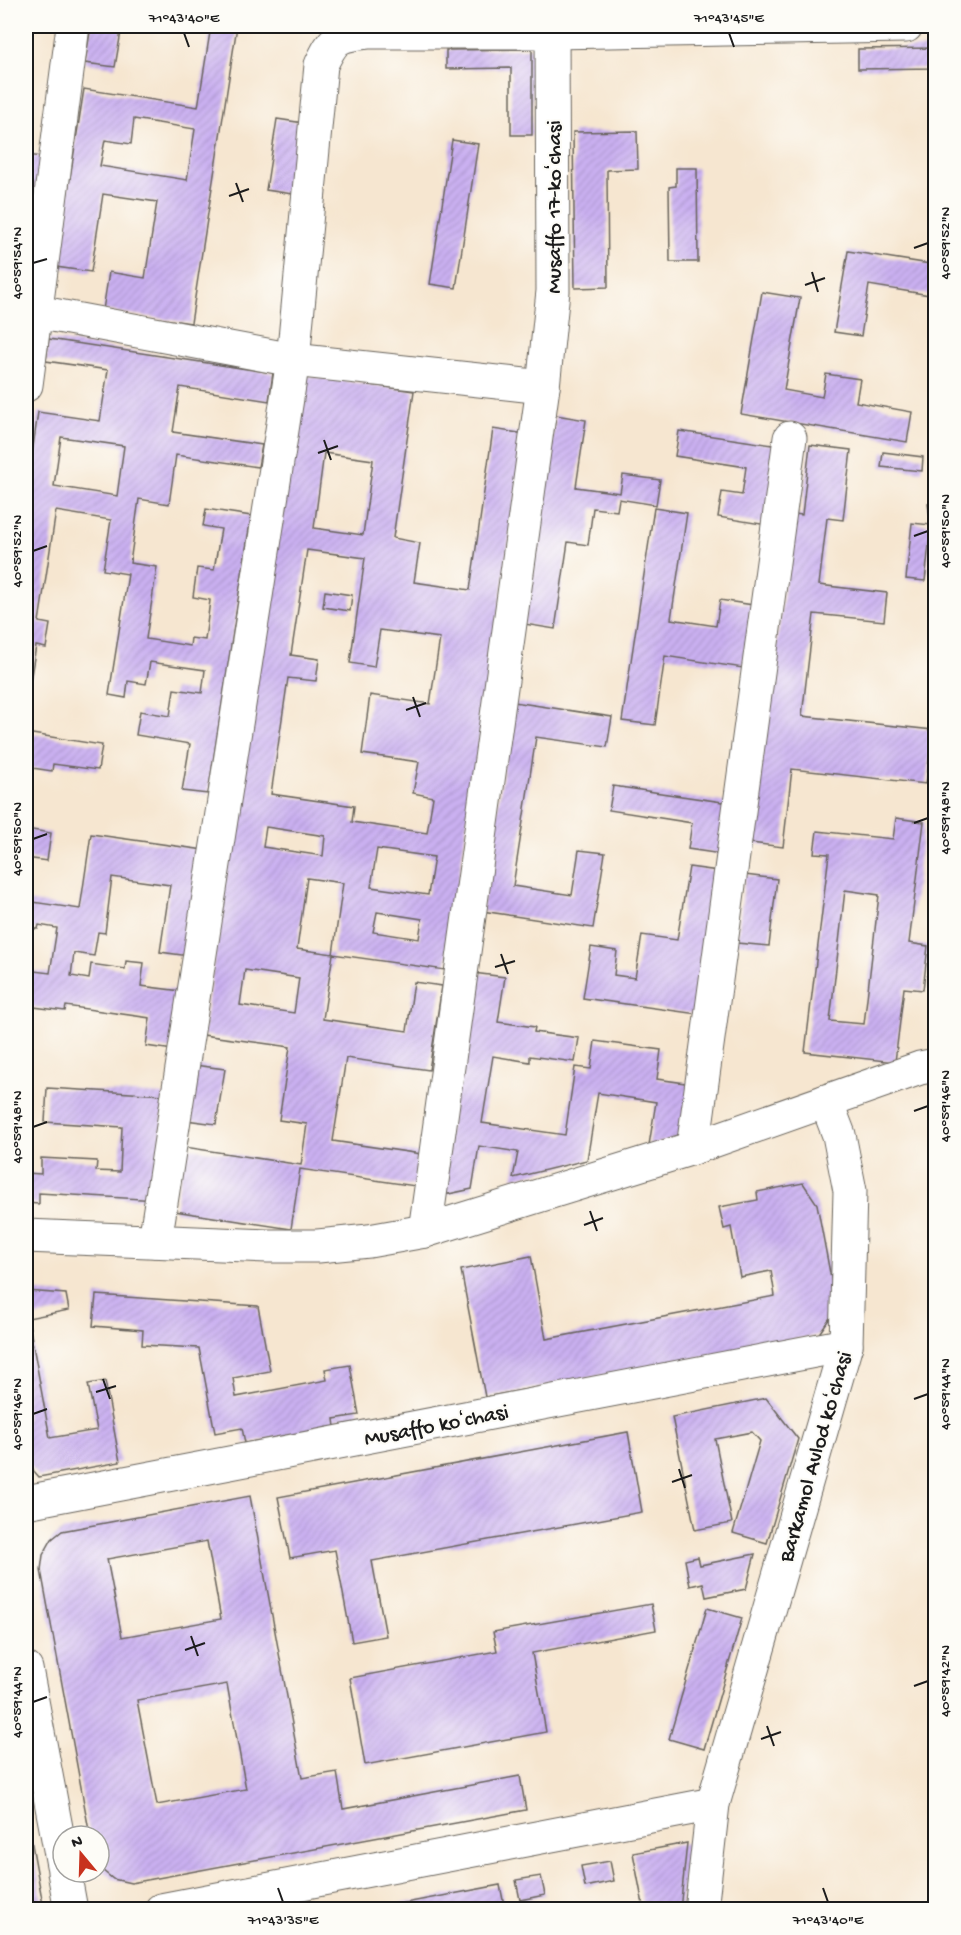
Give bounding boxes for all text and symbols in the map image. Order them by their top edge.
text: 71°43'40"E [148,10,220,28]
text: 71°43'45"E [693,10,765,28]
street label: Musaffo 17-koʻchasi [543,120,569,294]
text: 40°59'52"N [937,206,955,279]
text: 40°59'54"N [9,227,27,299]
text: 40°59'50"N [937,494,955,568]
text: 40°59'52"N [9,514,27,587]
text: 40°59'48"N [937,781,955,854]
text: 40°59'50"N [9,802,27,876]
text: 40°59'46"N [937,1070,955,1142]
text: 40°59'48"N [9,1090,27,1163]
street label: Barkamol Avlod koʻchasi [774,1349,859,1566]
text: 40°59'44"N [937,1358,955,1430]
text: 40°59'46"N [9,1378,27,1450]
street label: Musaffo koʻchasi [362,1400,511,1454]
text: 40°59'42"N [937,1645,955,1717]
text: 40°59'44"N [9,1666,27,1738]
north arrow [51,1824,111,1884]
text: N [69,1832,86,1854]
text: 71°43'35"E [247,1912,319,1930]
text: 71°43'40"E [792,1912,864,1930]

